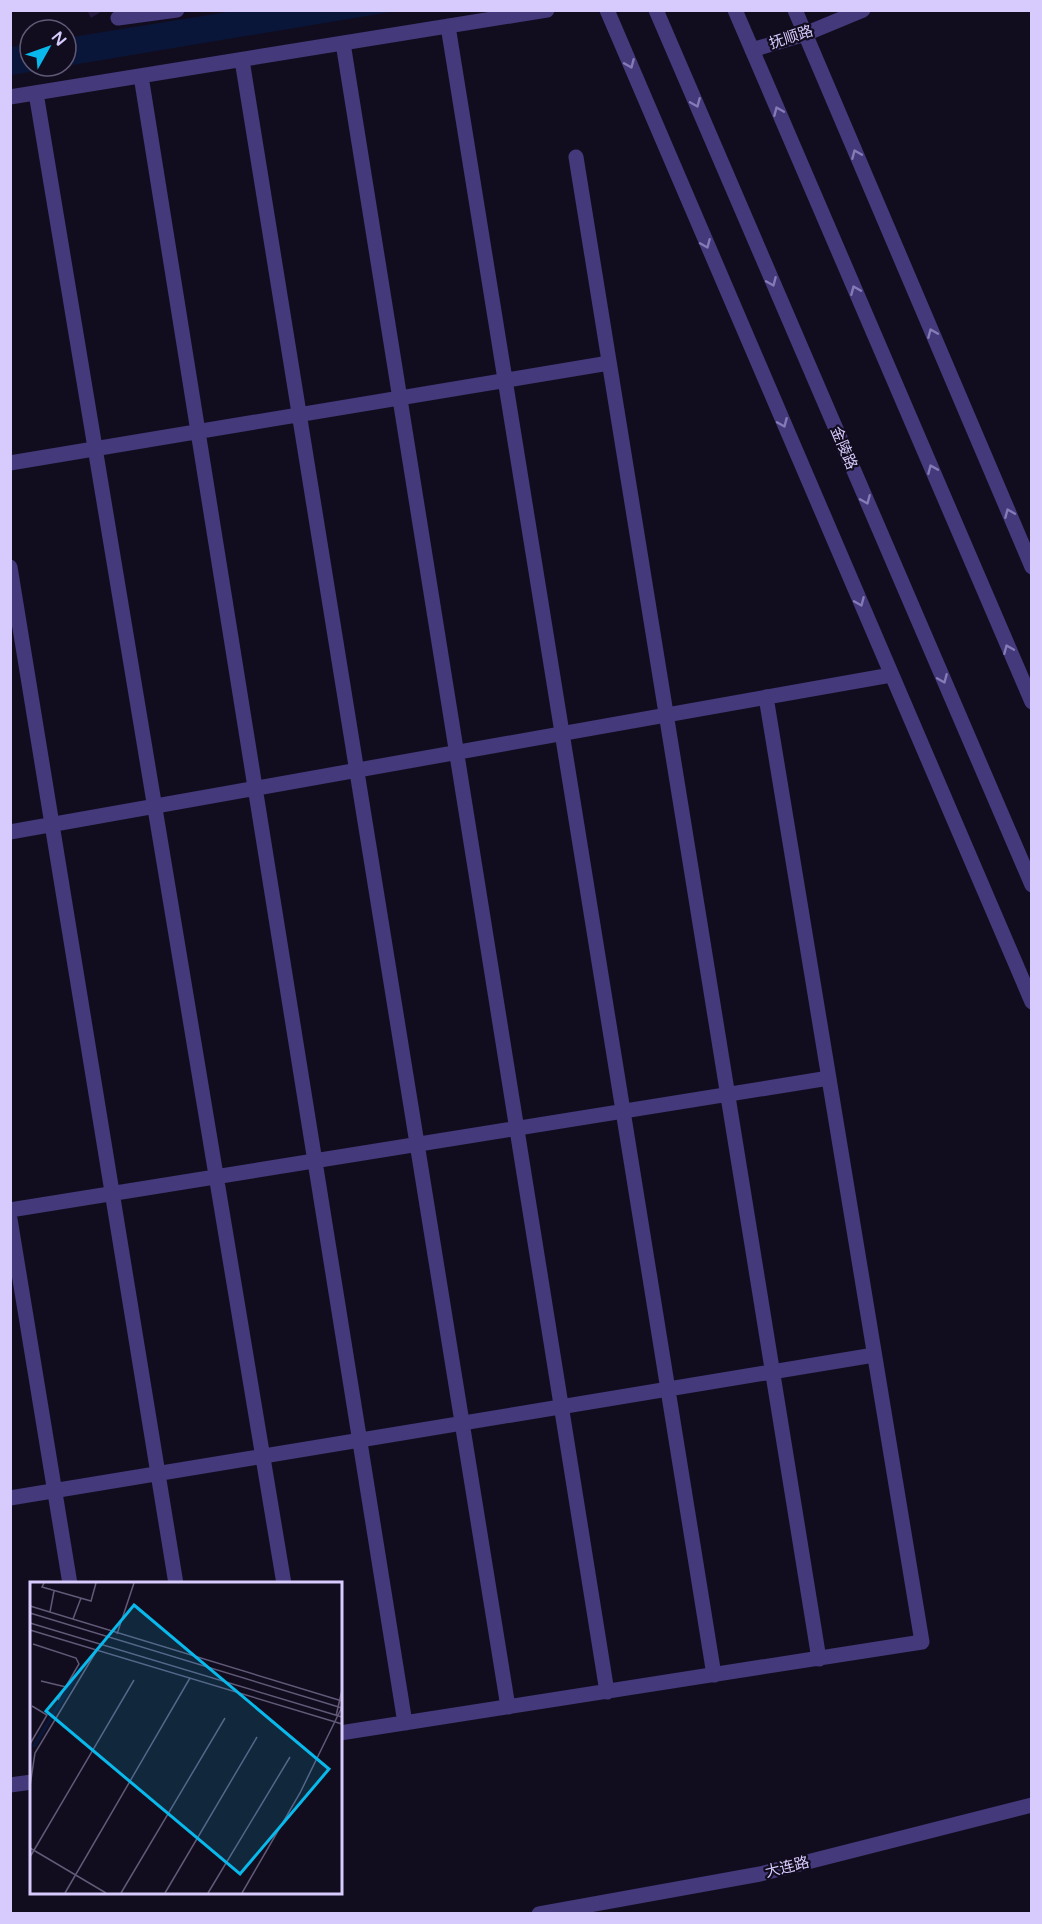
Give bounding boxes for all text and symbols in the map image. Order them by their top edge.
north arrow [18,18,78,78]
street label: 抚顺路 [767,21,815,53]
text: N [47,28,71,50]
one-way arrow [623,58,635,69]
one-way arrow [688,96,700,107]
one-way arrow [773,106,785,117]
one-way arrow [851,149,863,160]
one-way arrow [699,237,711,248]
one-way arrow [765,276,777,287]
one-way arrow [850,285,862,296]
one-way arrow [927,329,939,340]
one-way arrow [776,416,788,427]
street label: 金陵路 [827,424,861,472]
one-way arrow [927,465,939,476]
one-way arrow [859,493,871,504]
one-way arrow [1004,508,1016,519]
one-way arrow [853,596,865,607]
one-way arrow [1004,644,1016,655]
one-way arrow [936,673,948,684]
inset map [30,1582,342,1894]
street label: 大连路 [763,1853,811,1881]

